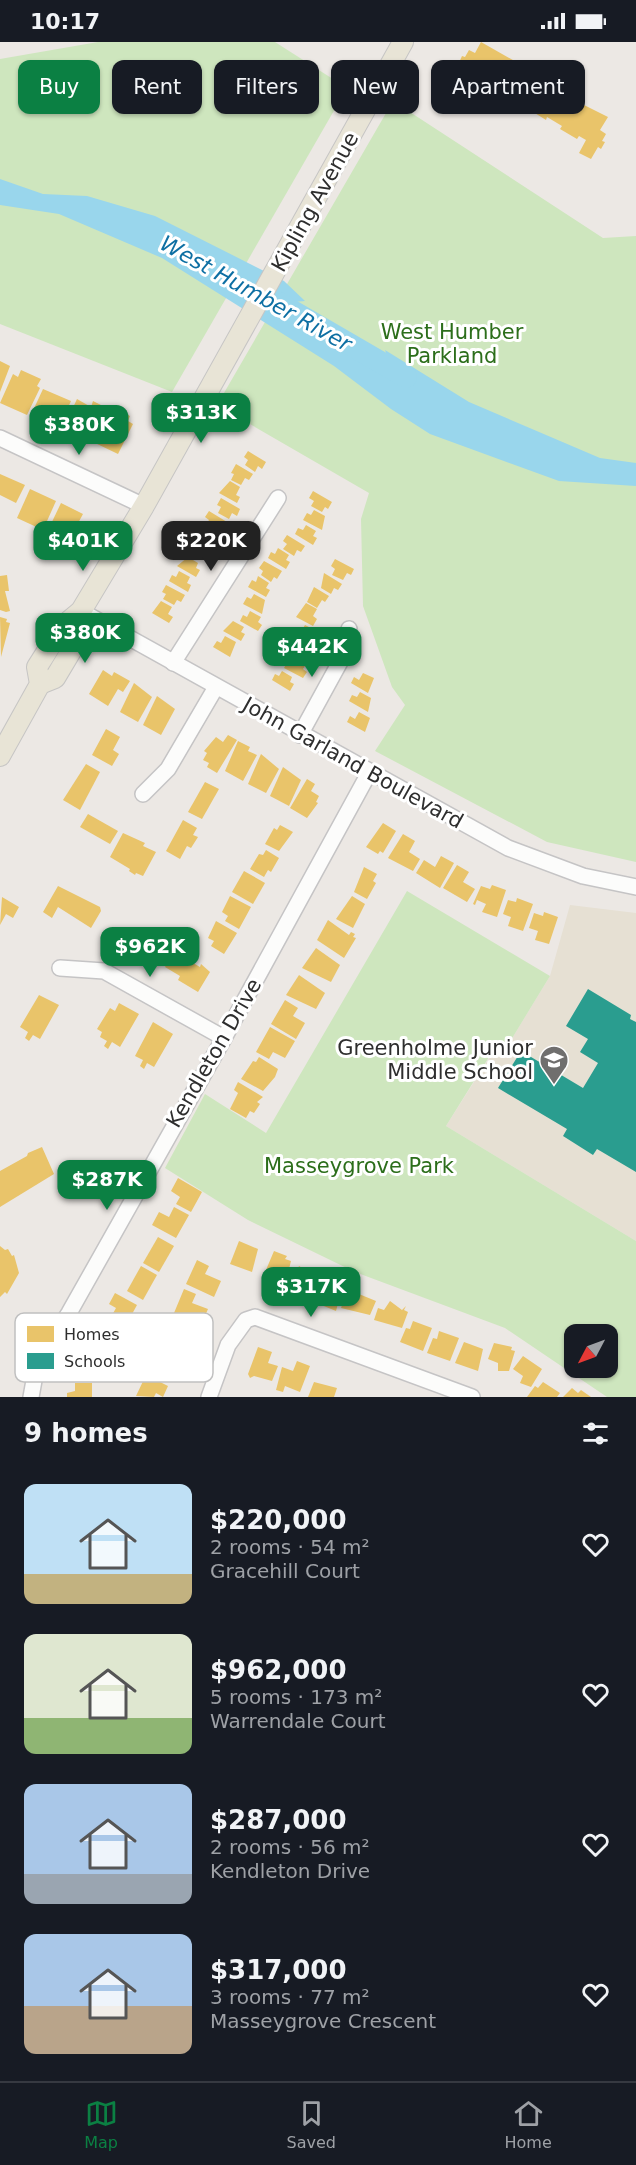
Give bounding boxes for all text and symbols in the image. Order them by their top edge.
text: 10:17 [30,9,100,34]
chip: Buy [18,60,100,114]
chip: Rent [112,60,202,114]
chip: Filters [214,60,319,114]
chip: New [331,60,419,114]
chip: Apartment [431,60,585,114]
street label: Kipling Avenue [267,128,363,276]
water label: West Humber River [156,230,357,357]
park label: West Humber Parkland [381,320,524,368]
pin: $313K [159,393,243,444]
text: $313K [165,400,237,424]
pin: $380K [37,405,121,456]
text: $380K [43,412,115,436]
pin: $401K [41,521,125,572]
pin: $220K [169,521,253,572]
text: $401K [47,528,119,552]
text: $220K [175,528,247,552]
pin: $380K [43,613,127,664]
text: $380K [49,620,121,644]
pin: $442K [270,627,354,678]
text: $442K [276,634,348,658]
street label: John Garland Boulevard [237,691,467,834]
pin: $962K [108,927,192,978]
text: $962K [114,934,186,958]
street label: Kendleton Drive [162,974,266,1132]
place label: Greenholme Junior Middle School [337,1036,533,1084]
school or university icon: Greenholme Junior Middle School [538,1044,570,1086]
park label: Masseygrove Park [264,1154,455,1178]
pin: $287K [65,1160,149,1211]
text: $287K [71,1167,143,1191]
pin: $317K [269,1267,353,1318]
text: $317K [275,1274,347,1298]
legend [15,1313,213,1382]
north arrow [564,1324,618,1378]
map controls [564,1324,618,1378]
text: Homes [64,1325,120,1344]
text: Schools [64,1352,125,1371]
icon: filters [579,1417,612,1450]
text: 9 homes [24,1418,148,1448]
text: $220,000 [210,1505,347,1535]
icon: home [72,1508,144,1580]
icon: heart [579,1528,612,1561]
text: 2 rooms · 54 m² [210,1535,370,1559]
text: Gracehill Court [210,1559,360,1583]
text: $962,000 [210,1655,347,1685]
icon: home [72,1658,144,1730]
icon: heart [579,1678,612,1711]
text: 5 rooms · 173 m² [210,1685,382,1709]
text: Warrendale Court [210,1709,386,1733]
text: $287,000 [210,1805,347,1835]
icon: home [72,1808,144,1880]
icon: heart [579,1828,612,1861]
text: 2 rooms · 56 m² [210,1835,370,1859]
text: Kendleton Drive [210,1859,370,1883]
text: $317,000 [210,1955,347,1985]
icon: home [72,1958,144,2030]
icon: heart [579,1978,612,2011]
text: 3 rooms · 77 m² [210,1985,370,2009]
text: Masseygrove Crescent [210,2009,436,2033]
tab: Map [84,2097,118,2152]
tab: Saved [287,2097,336,2152]
tab: Home [504,2097,552,2152]

